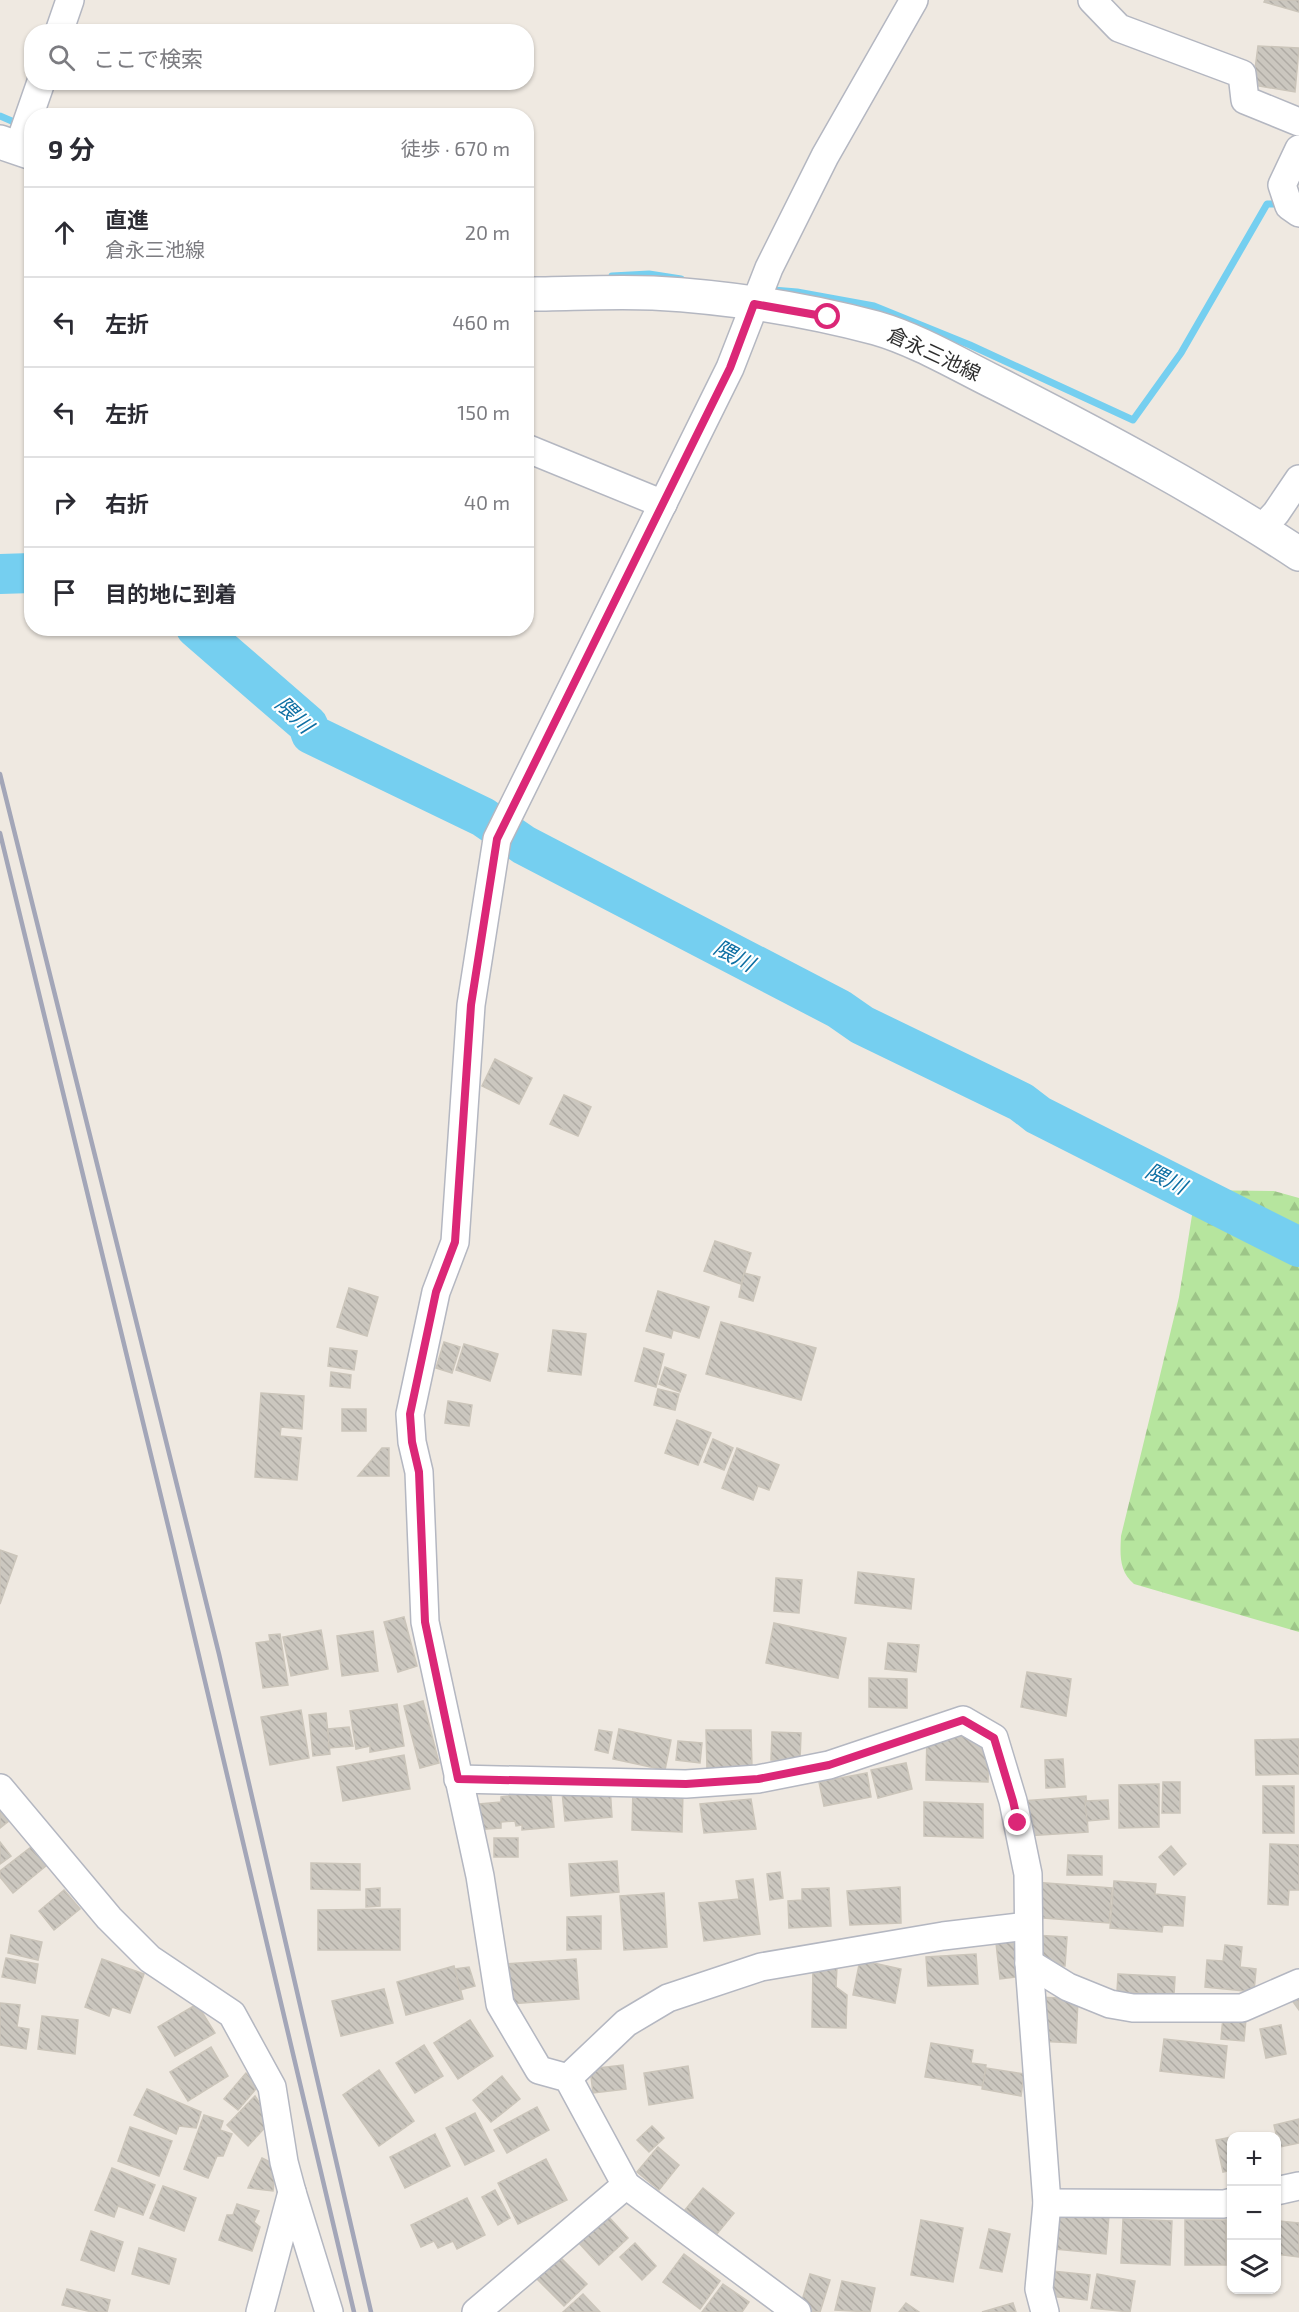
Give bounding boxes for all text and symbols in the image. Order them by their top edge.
search box [24,24,534,90]
icon: search [45,41,78,74]
text: ここで検索 [93,45,203,71]
text: 9 分 [48,133,95,164]
text: 徒歩 · 670 m [401,136,510,160]
text: 直進 [105,206,149,232]
icon: ahead [48,216,81,249]
text: 20 m [465,220,510,244]
text: 倉永三池線 [105,237,205,261]
route start [814,303,840,329]
icon: left [48,306,81,339]
text: 左折 [105,310,149,336]
text: 460 m [452,310,510,334]
street label: 倉永三池線 [884,321,985,385]
icon: left [48,396,81,429]
text: 左折 [105,400,149,426]
text: 150 m [457,400,510,424]
icon: right [48,486,81,519]
text: 右折 [105,490,149,516]
text: 40 m [464,490,510,514]
icon: arrive [48,576,81,609]
text: 目的地に到着 [105,580,237,606]
water label: 隈川 [271,690,320,739]
water label: 隈川 [710,934,761,977]
water label: 隈川 [1142,1157,1193,1199]
route end [1004,1809,1030,1835]
map controls [1227,2132,1281,2294]
button: + [1227,2132,1281,2186]
button: − [1227,2186,1281,2240]
button: layers [1227,2240,1281,2294]

